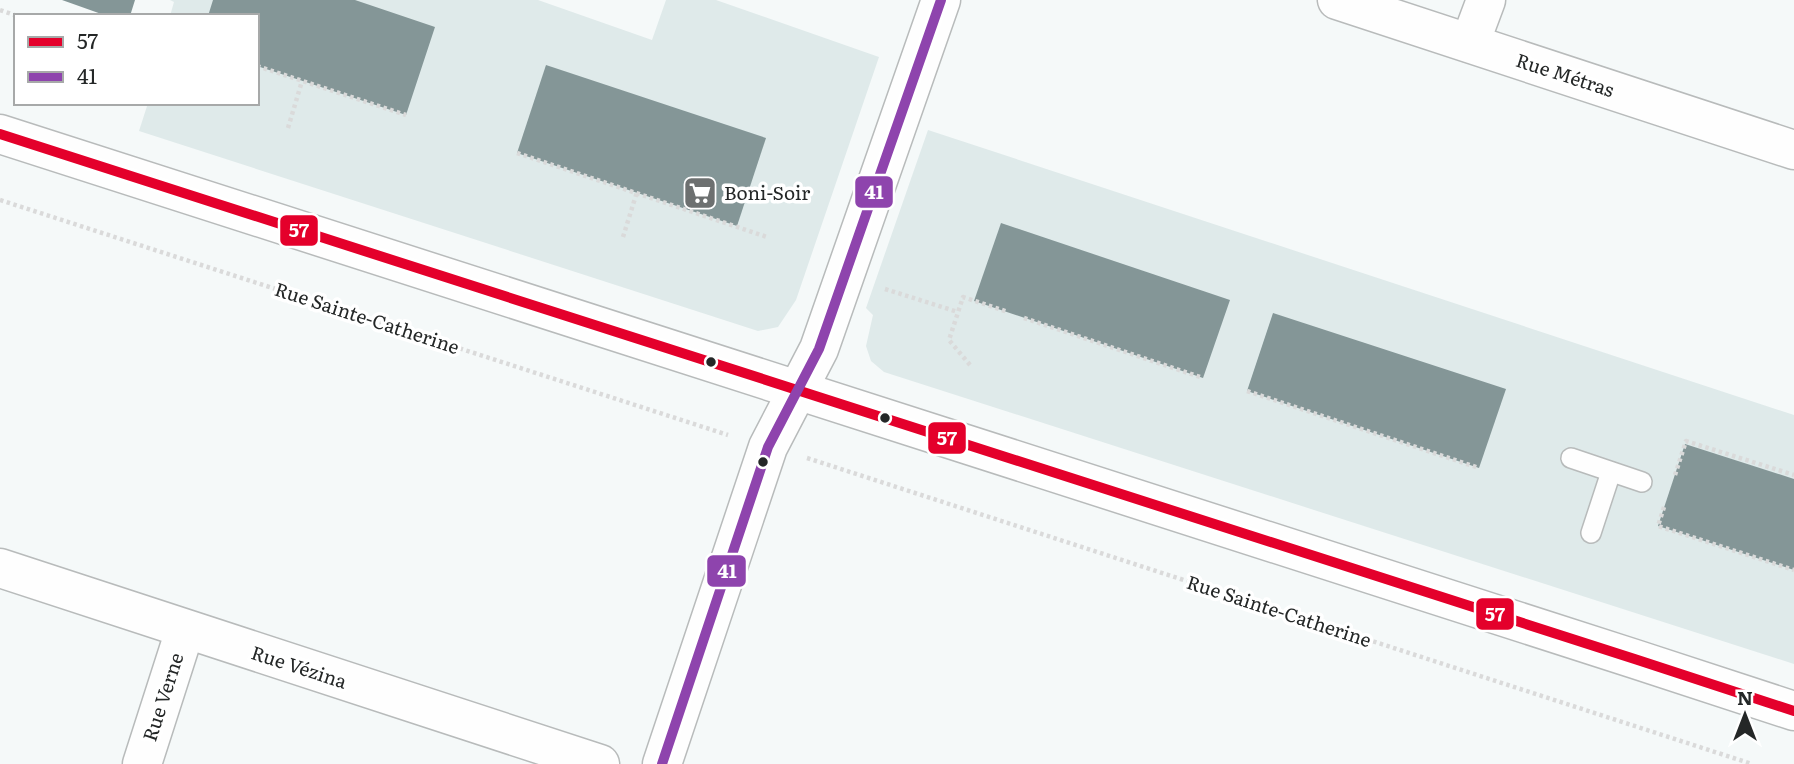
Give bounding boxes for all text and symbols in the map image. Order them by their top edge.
legend [14,14,259,105]
text: 57 [77,24,99,55]
street label: Rue Métras [1513,45,1618,103]
text: 41 [77,59,98,90]
supermarket icon: Boni-Soir [681,174,719,212]
line badge: 41 [854,175,894,209]
text: 41 [864,177,884,205]
place label: Boni-Soir [724,178,810,206]
line badge: 57 [279,214,319,247]
text: 57 [289,215,310,243]
street label: Rue Sainte-Catherine [271,274,463,360]
unlabelled marker [704,355,718,369]
unlabelled marker [878,411,892,425]
line badge: 57 [927,421,967,455]
text: 57 [937,423,958,451]
unlabelled marker [756,455,770,469]
line badge: 41 [706,554,747,588]
text: 41 [717,556,737,584]
street label: Rue Sainte-Catherine [1183,567,1375,653]
line badge: 57 [1475,597,1515,631]
text: 57 [1485,599,1506,627]
street label: Rue Vézina [248,637,351,695]
street label: Rue Verne [135,649,190,745]
north arrow [1710,680,1780,750]
text: N [1737,683,1753,711]

